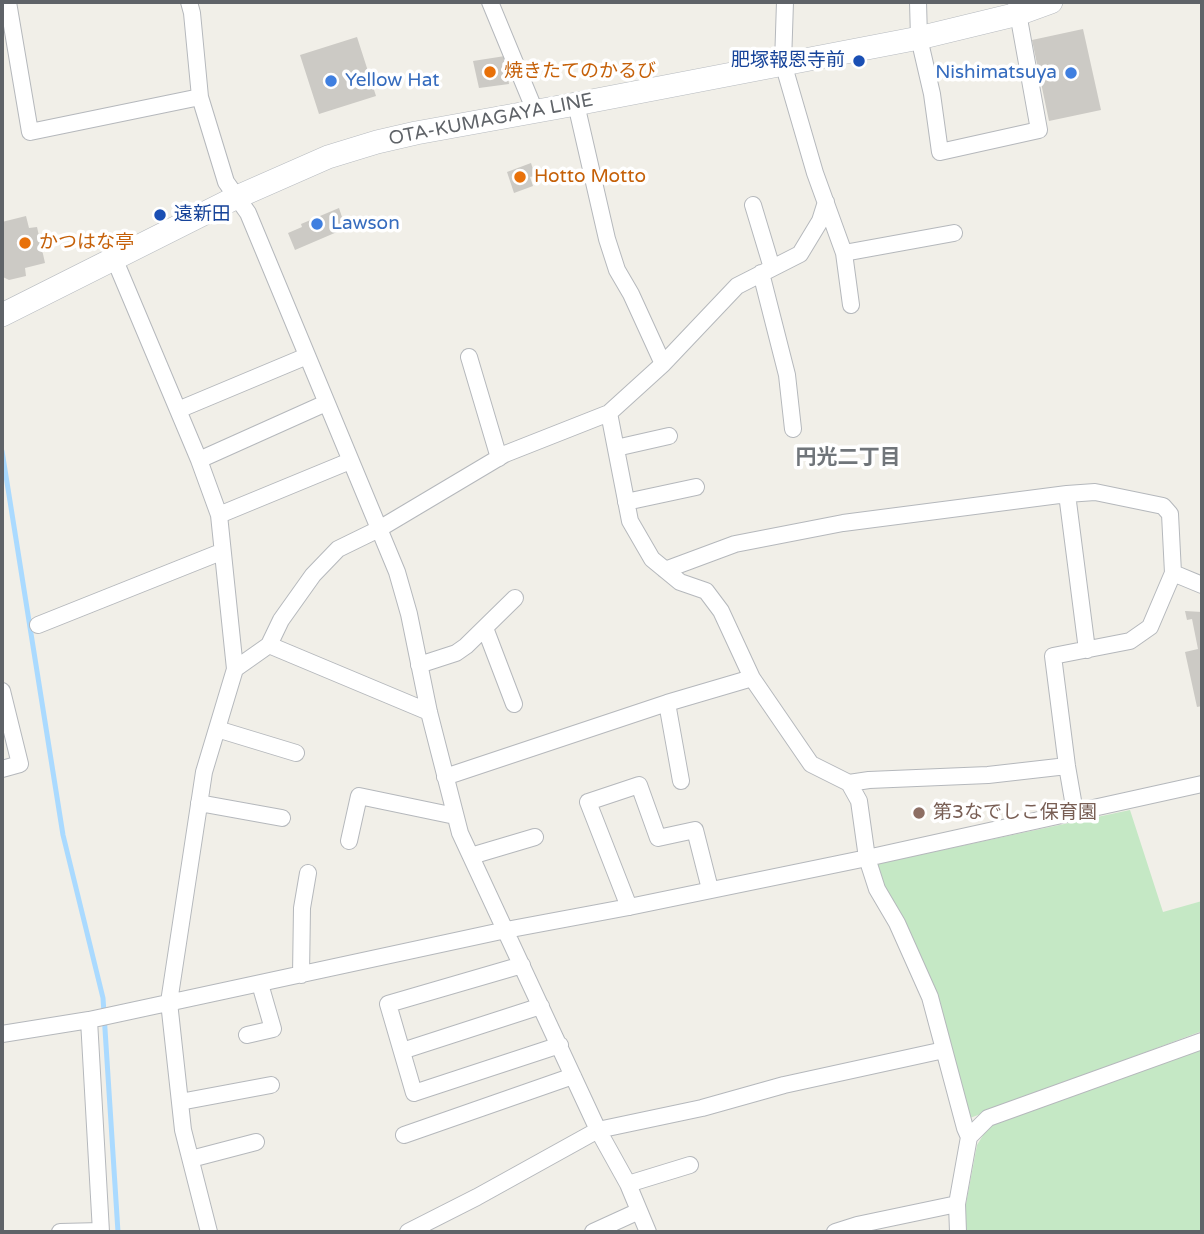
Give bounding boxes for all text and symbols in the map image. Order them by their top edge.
place label: 肥塚報恩寺前 [731,50,845,72]
marker: 肥塚報恩寺前 [851,53,867,69]
place label: 焼きたてのかるび [504,61,656,83]
place label: Nishimatsuya [935,62,1057,84]
marker: 焼きたてのかるび [482,64,498,80]
marker: Nishimatsuya [1063,65,1079,81]
place label: Yellow Hat [345,70,439,92]
marker: Yellow Hat [323,73,339,89]
street label: OTA-KUMAGAYA LINE [387,89,595,151]
place label: Hotto Motto [534,166,646,188]
marker: Hotto Motto [512,169,528,185]
place label: 遠新田 [174,204,231,226]
marker: 遠新田 [152,207,168,223]
place label: Lawson [331,213,400,235]
marker: Lawson [309,216,325,232]
place label: かつはな亭 [39,232,134,254]
marker: かつはな亭 [17,235,33,251]
district label: 円光二丁目 [796,445,900,471]
place label: 第3なでしこ保育園 [933,802,1097,824]
marker: 第3なでしこ保育園 [911,805,927,821]

